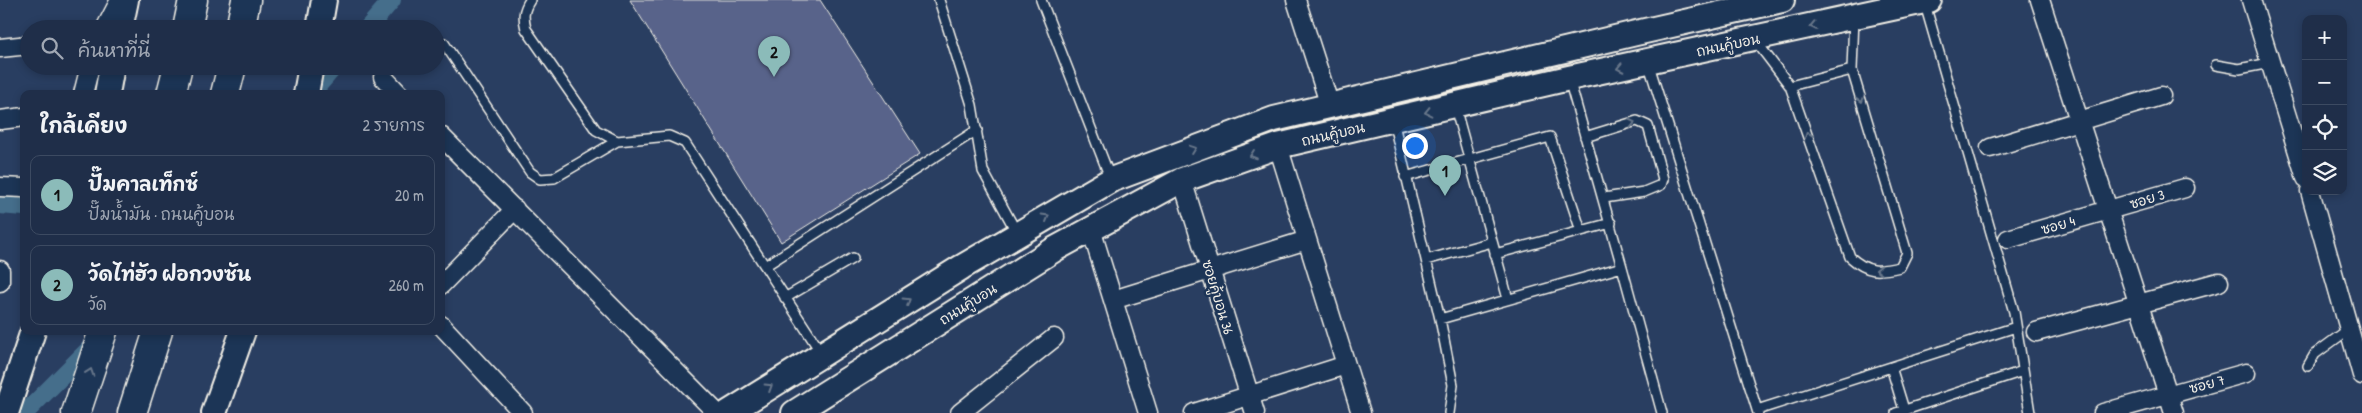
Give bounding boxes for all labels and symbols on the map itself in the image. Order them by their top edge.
one-way arrow [1809,20,1818,31]
street label: ถนนคู้บอน [1694,28,1762,61]
pin: 2 [758,36,790,77]
one-way arrow [1616,62,1625,73]
one-way arrow [1856,95,1866,103]
one-way arrow [1423,106,1432,117]
street label: ถนนคู้บอน [1299,117,1367,151]
one-way arrow [1628,119,1636,129]
one-way arrow [1803,132,1813,140]
your location [1402,133,1428,159]
one-way arrow [1188,145,1197,155]
one-way arrow [1250,149,1258,159]
pin: 1 [1429,155,1461,196]
street label: ซอย 3 [2127,184,2167,213]
street label: ซอย 4 [2039,211,2077,238]
one-way arrow [1041,213,1050,223]
street label: ซอยคู้บอน 36 [1197,257,1239,337]
one-way arrow [1875,265,1883,275]
street label: ถนนคู้บอน [935,278,1001,330]
one-way arrow [901,298,911,307]
one-way arrow [84,368,94,377]
street label: ซอย 7 [2187,370,2227,397]
one-way arrow [764,384,773,393]

